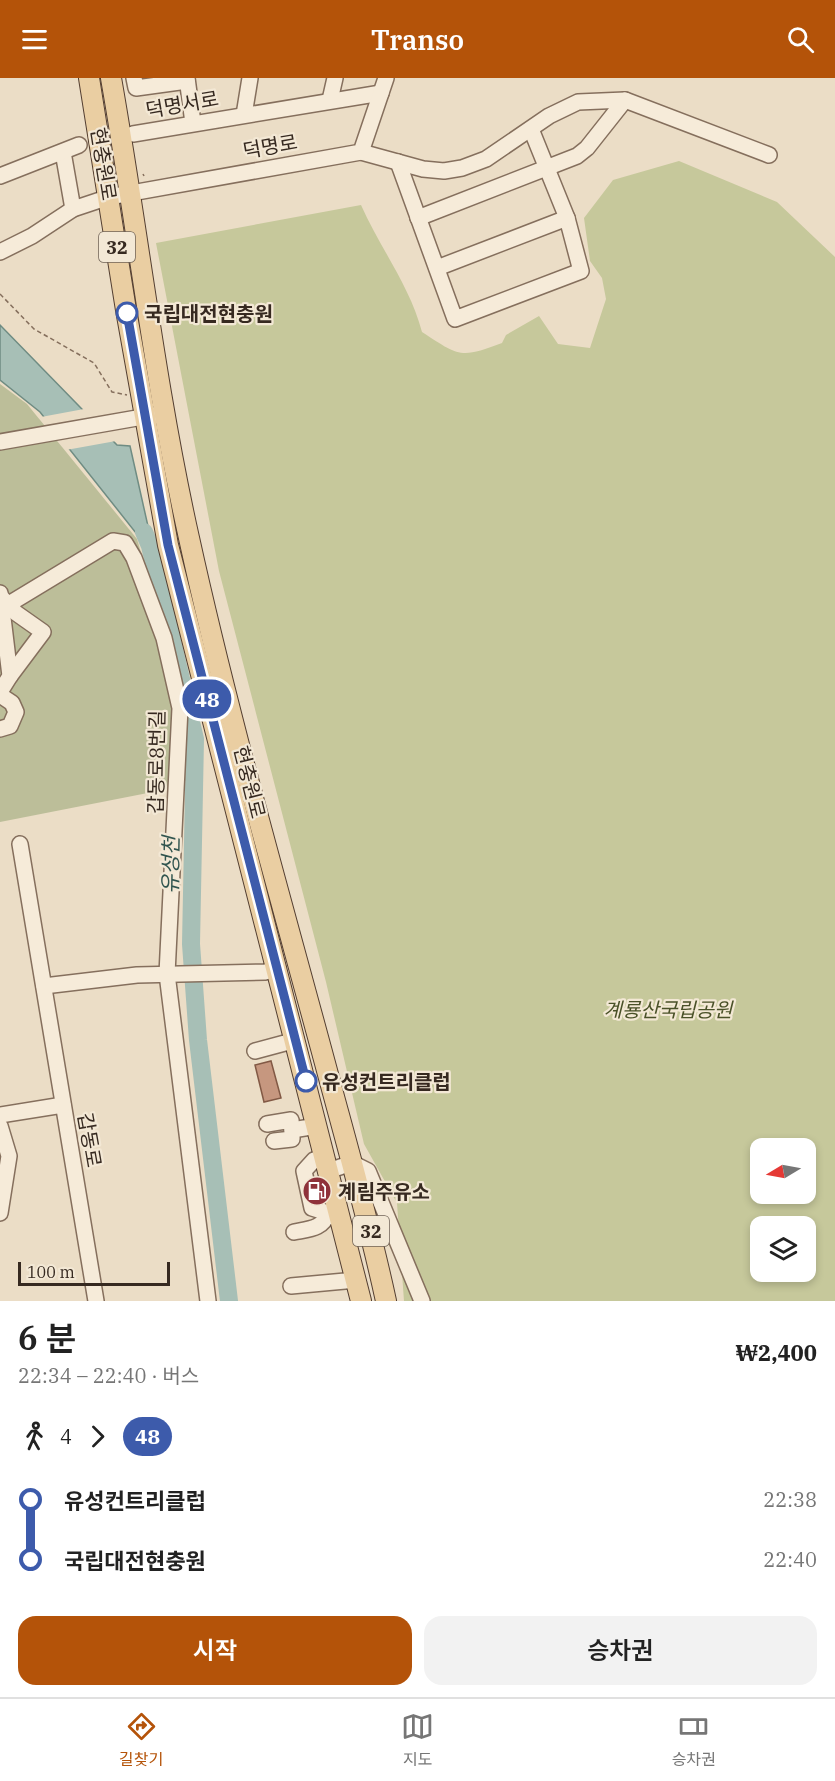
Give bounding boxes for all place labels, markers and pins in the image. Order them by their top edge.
place label: 국립대전현충원 [144,300,273,327]
marker: 국립대전현충원 [116,302,138,324]
place label: 유성컨트리클럽 [322,1068,451,1095]
marker: 유성컨트리클럽 [295,1070,317,1092]
fuel station icon: 계림주유소 [301,1175,333,1207]
place label: 계림주유소 [338,1178,430,1205]

